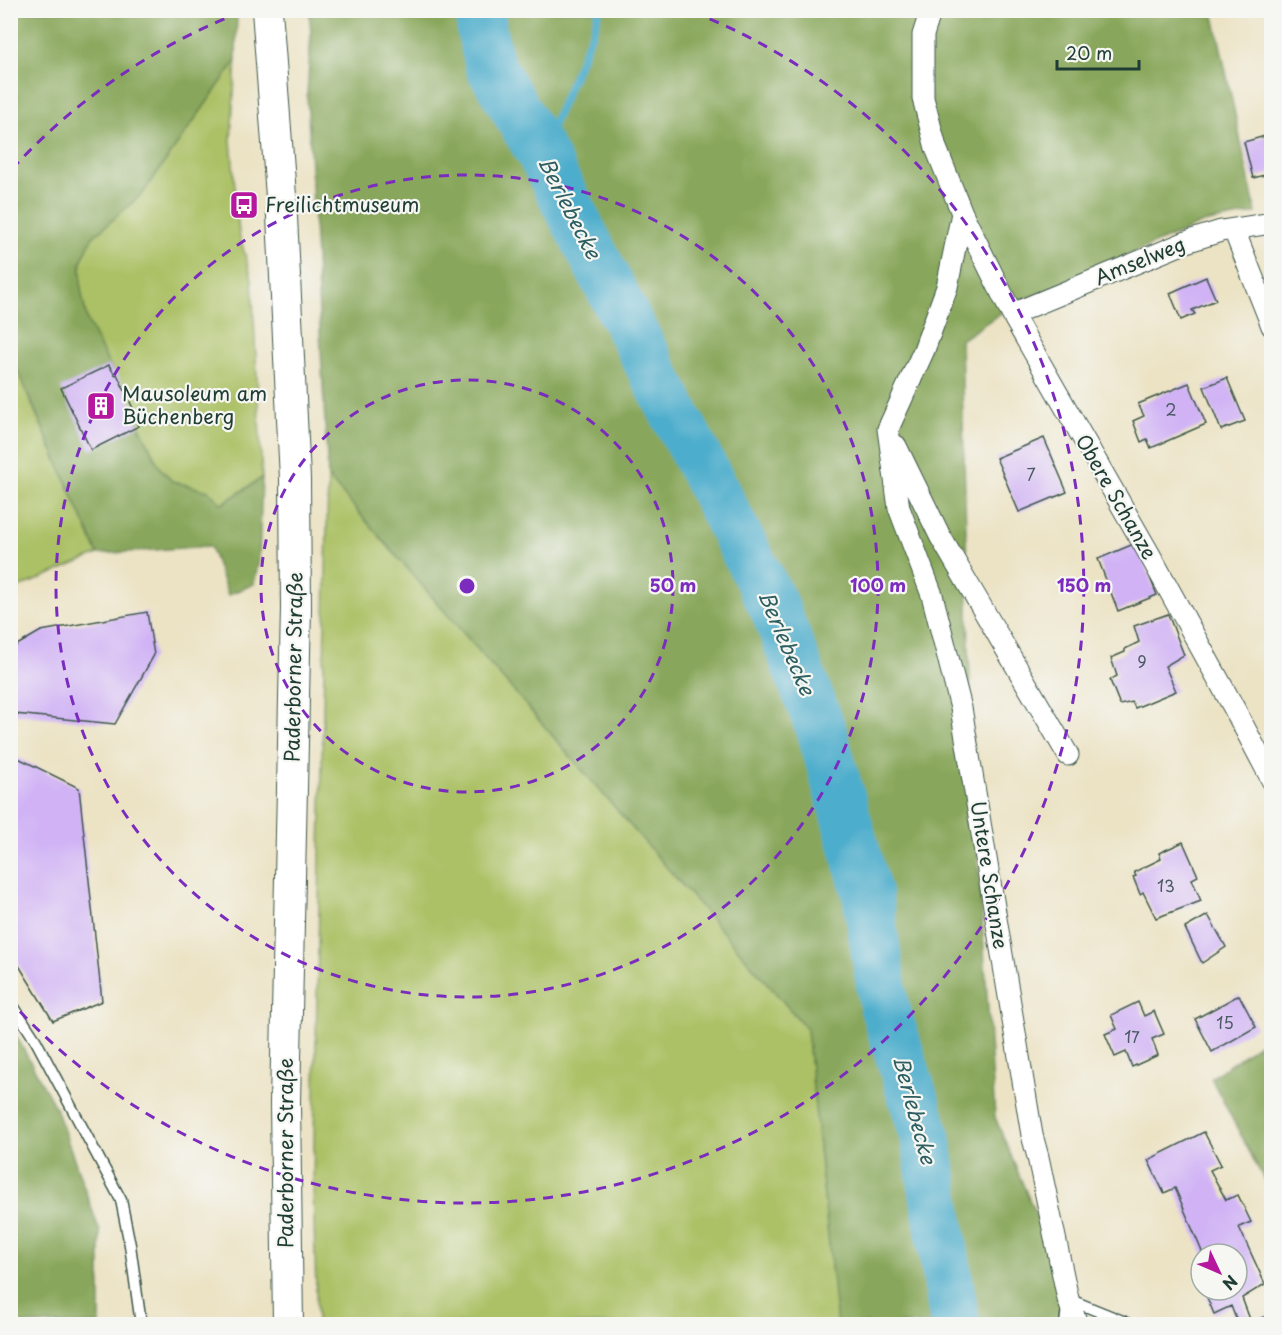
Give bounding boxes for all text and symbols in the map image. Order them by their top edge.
scale bar [1057,33,1140,71]
text: 20 m [1066,39,1112,66]
water label: Berlebecke [531,150,611,266]
bus stop icon: Freilichtmuseum [228,189,260,221]
place label: Freilichtmuseum [265,189,419,219]
street label: Amselweg [1090,228,1190,292]
place label: Mausoleum am Büchenberg [122,378,267,431]
building icon: Mausoleum am Büchenberg [85,390,117,422]
house number: 2 [1165,397,1177,421]
street label: Obere Schanze [1069,428,1165,565]
house number: 7 [1026,462,1036,486]
text: 50 m [650,571,696,598]
text: 100 m [850,571,906,598]
text: 150 m [1057,571,1111,598]
street label: Paderborner Straße [276,572,310,762]
centre of rings [457,576,477,596]
water label: Berlebecke [751,585,825,701]
house number: 9 [1137,649,1147,673]
street label: Untere Schanze [963,799,1016,951]
house number: 13 [1157,873,1175,897]
house number: 15 [1216,1010,1234,1034]
house number: 17 [1124,1024,1140,1048]
water label: Berlebecke [886,1052,946,1169]
street label: Paderborner Straße [270,1058,300,1248]
north arrow [1189,1242,1249,1302]
text: N [1217,1270,1244,1296]

